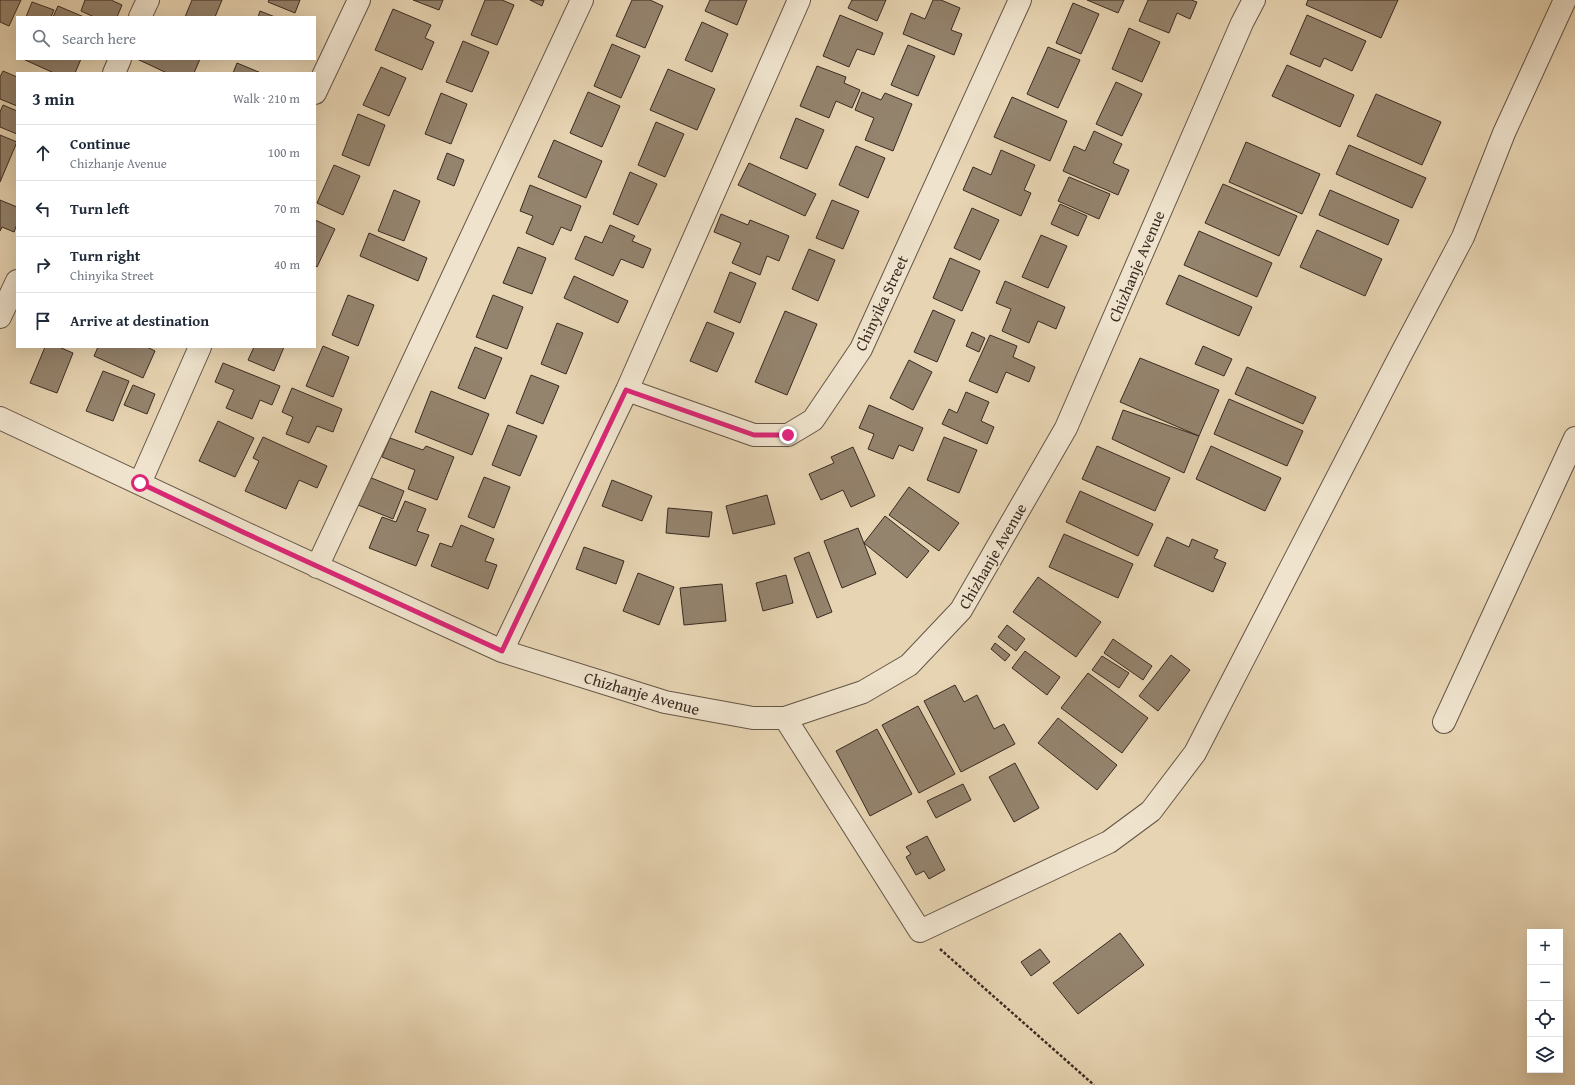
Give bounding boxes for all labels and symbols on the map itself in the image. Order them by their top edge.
street label: Chizhanje Avenue [1102,206,1170,326]
street label: Chinyika Street [848,251,914,355]
route end [779,426,797,444]
route start [131,474,149,492]
street label: Chizhanje Avenue [952,498,1032,614]
street label: Chizhanje Avenue [581,665,703,721]

